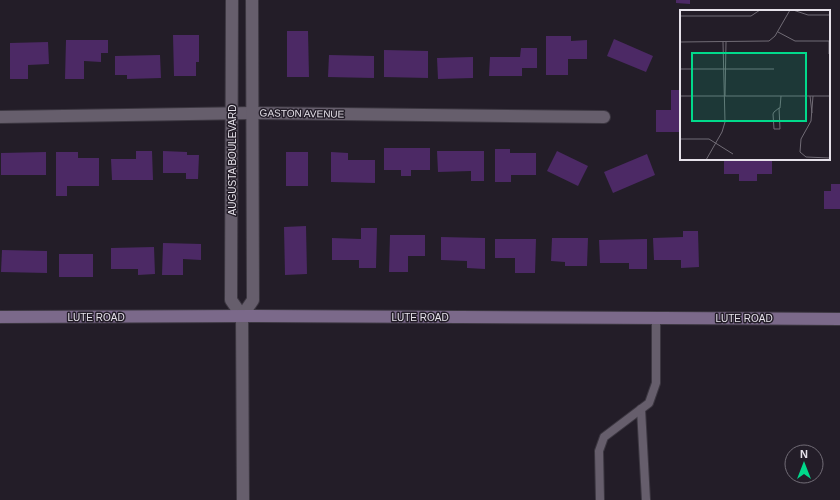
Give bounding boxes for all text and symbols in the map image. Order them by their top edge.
inset map [680,10,830,160]
street label: AUGUSTA BOULEVARD [227,105,238,215]
street label: GASTON AVENUE [260,107,345,120]
street label: LUTE ROAD [67,312,125,323]
street label: LUTE ROAD [391,312,449,323]
street label: LUTE ROAD [715,313,773,324]
north arrow [784,444,824,484]
text: N [800,448,808,460]

